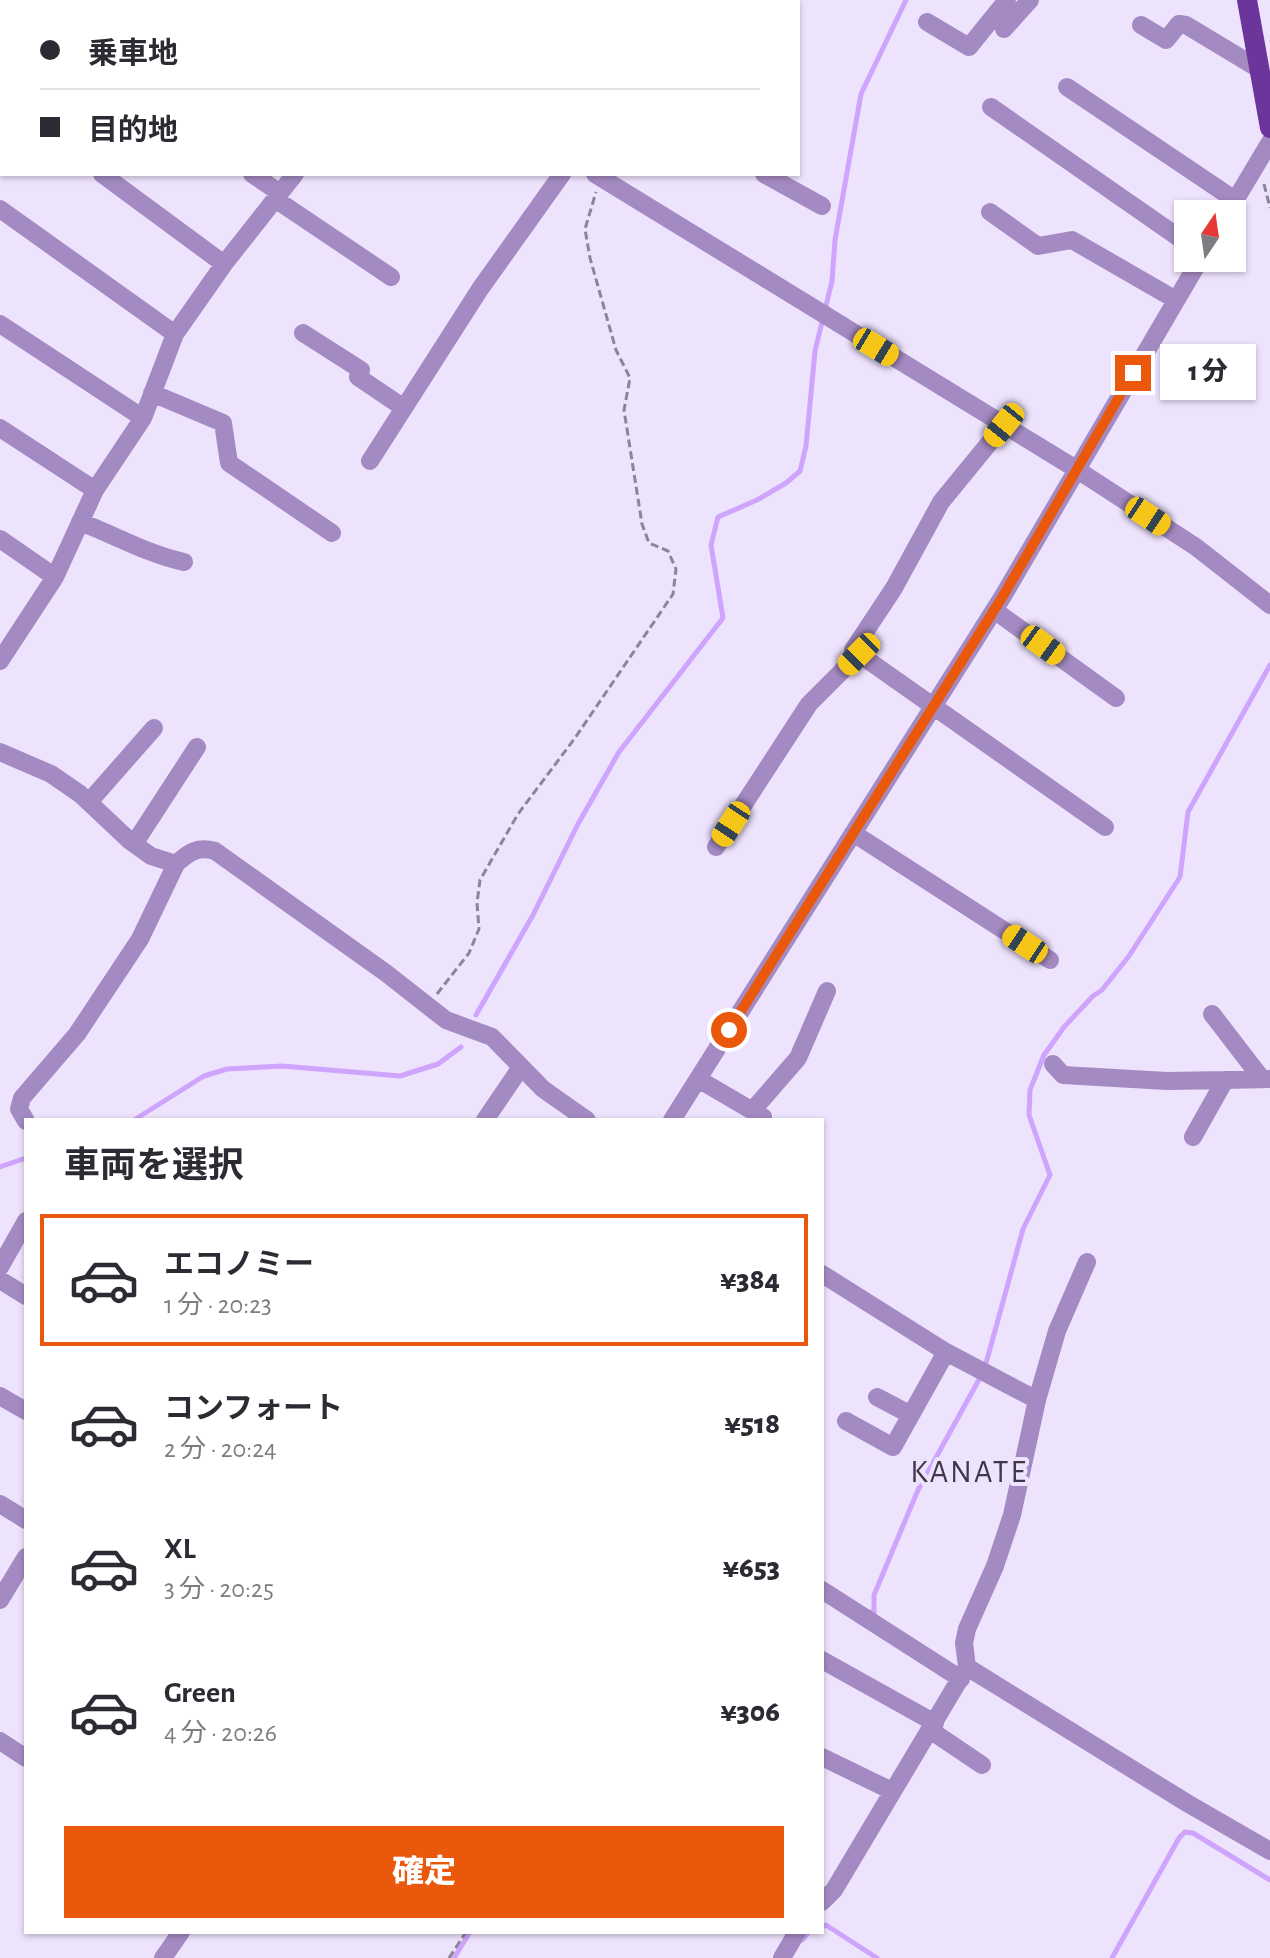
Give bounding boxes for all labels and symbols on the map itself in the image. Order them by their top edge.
north arrow [1174,200,1246,272]
car [849,324,903,370]
callout: 1 分 [1161,345,1257,401]
route end [1115,355,1151,391]
car [980,399,1028,451]
car [1121,493,1175,539]
car [1017,621,1069,669]
car [834,629,884,679]
car [708,797,754,851]
car [998,921,1052,967]
route start [711,1012,747,1048]
district label: KANATE [910,1456,1028,1488]

